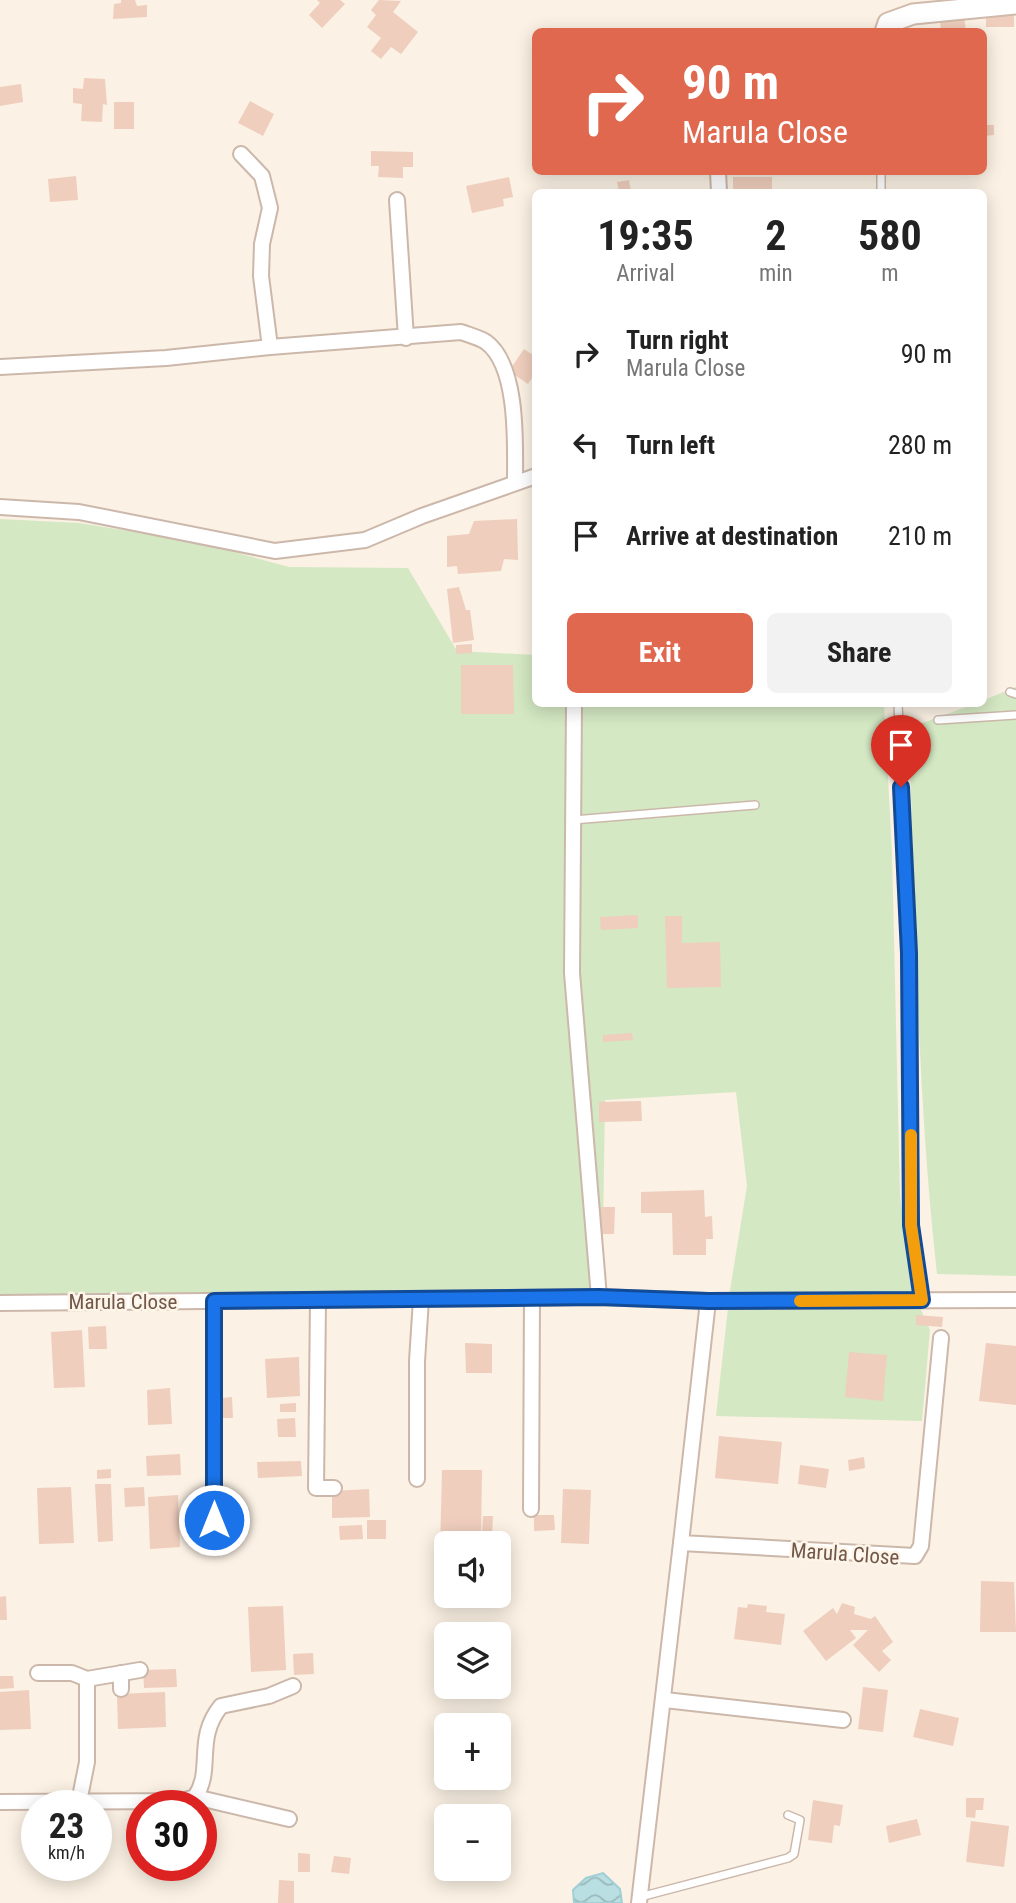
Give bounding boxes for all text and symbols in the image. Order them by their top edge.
text: 90 m [682,54,779,111]
icon: right [567,56,658,147]
text: Marula Close [682,113,848,151]
text: 19:35 [597,211,694,260]
text: 2 [765,211,786,260]
text: 580 [858,211,922,260]
text: Arrival [616,260,675,287]
text: min [759,260,793,287]
text: m [881,260,898,287]
text: Turn right [626,325,728,355]
icon: right [567,335,605,373]
text: 90 m [901,339,952,369]
text: Marula Close [626,355,745,382]
icon: left [567,426,605,464]
text: Turn left [626,430,715,460]
text: 280 m [888,430,952,460]
icon: arrive [567,517,605,555]
text: Arrive at destination [626,521,838,551]
text: 210 m [888,521,952,551]
button: Exit [567,613,753,693]
button: Share [767,613,952,693]
pin [871,715,931,787]
icon: arrive [882,726,920,764]
street label: Marula Close [69,1290,178,1314]
position arrow [177,1483,251,1557]
map controls [434,1531,511,1881]
button: sound [434,1531,511,1608]
street label: Marula Close [790,1538,900,1570]
button: layers [434,1622,511,1699]
button: + [434,1713,511,1790]
speed limit sign: 30 [126,1790,217,1881]
button: − [434,1804,511,1881]
text: 23 [49,1806,84,1847]
text: km/h [48,1842,85,1863]

